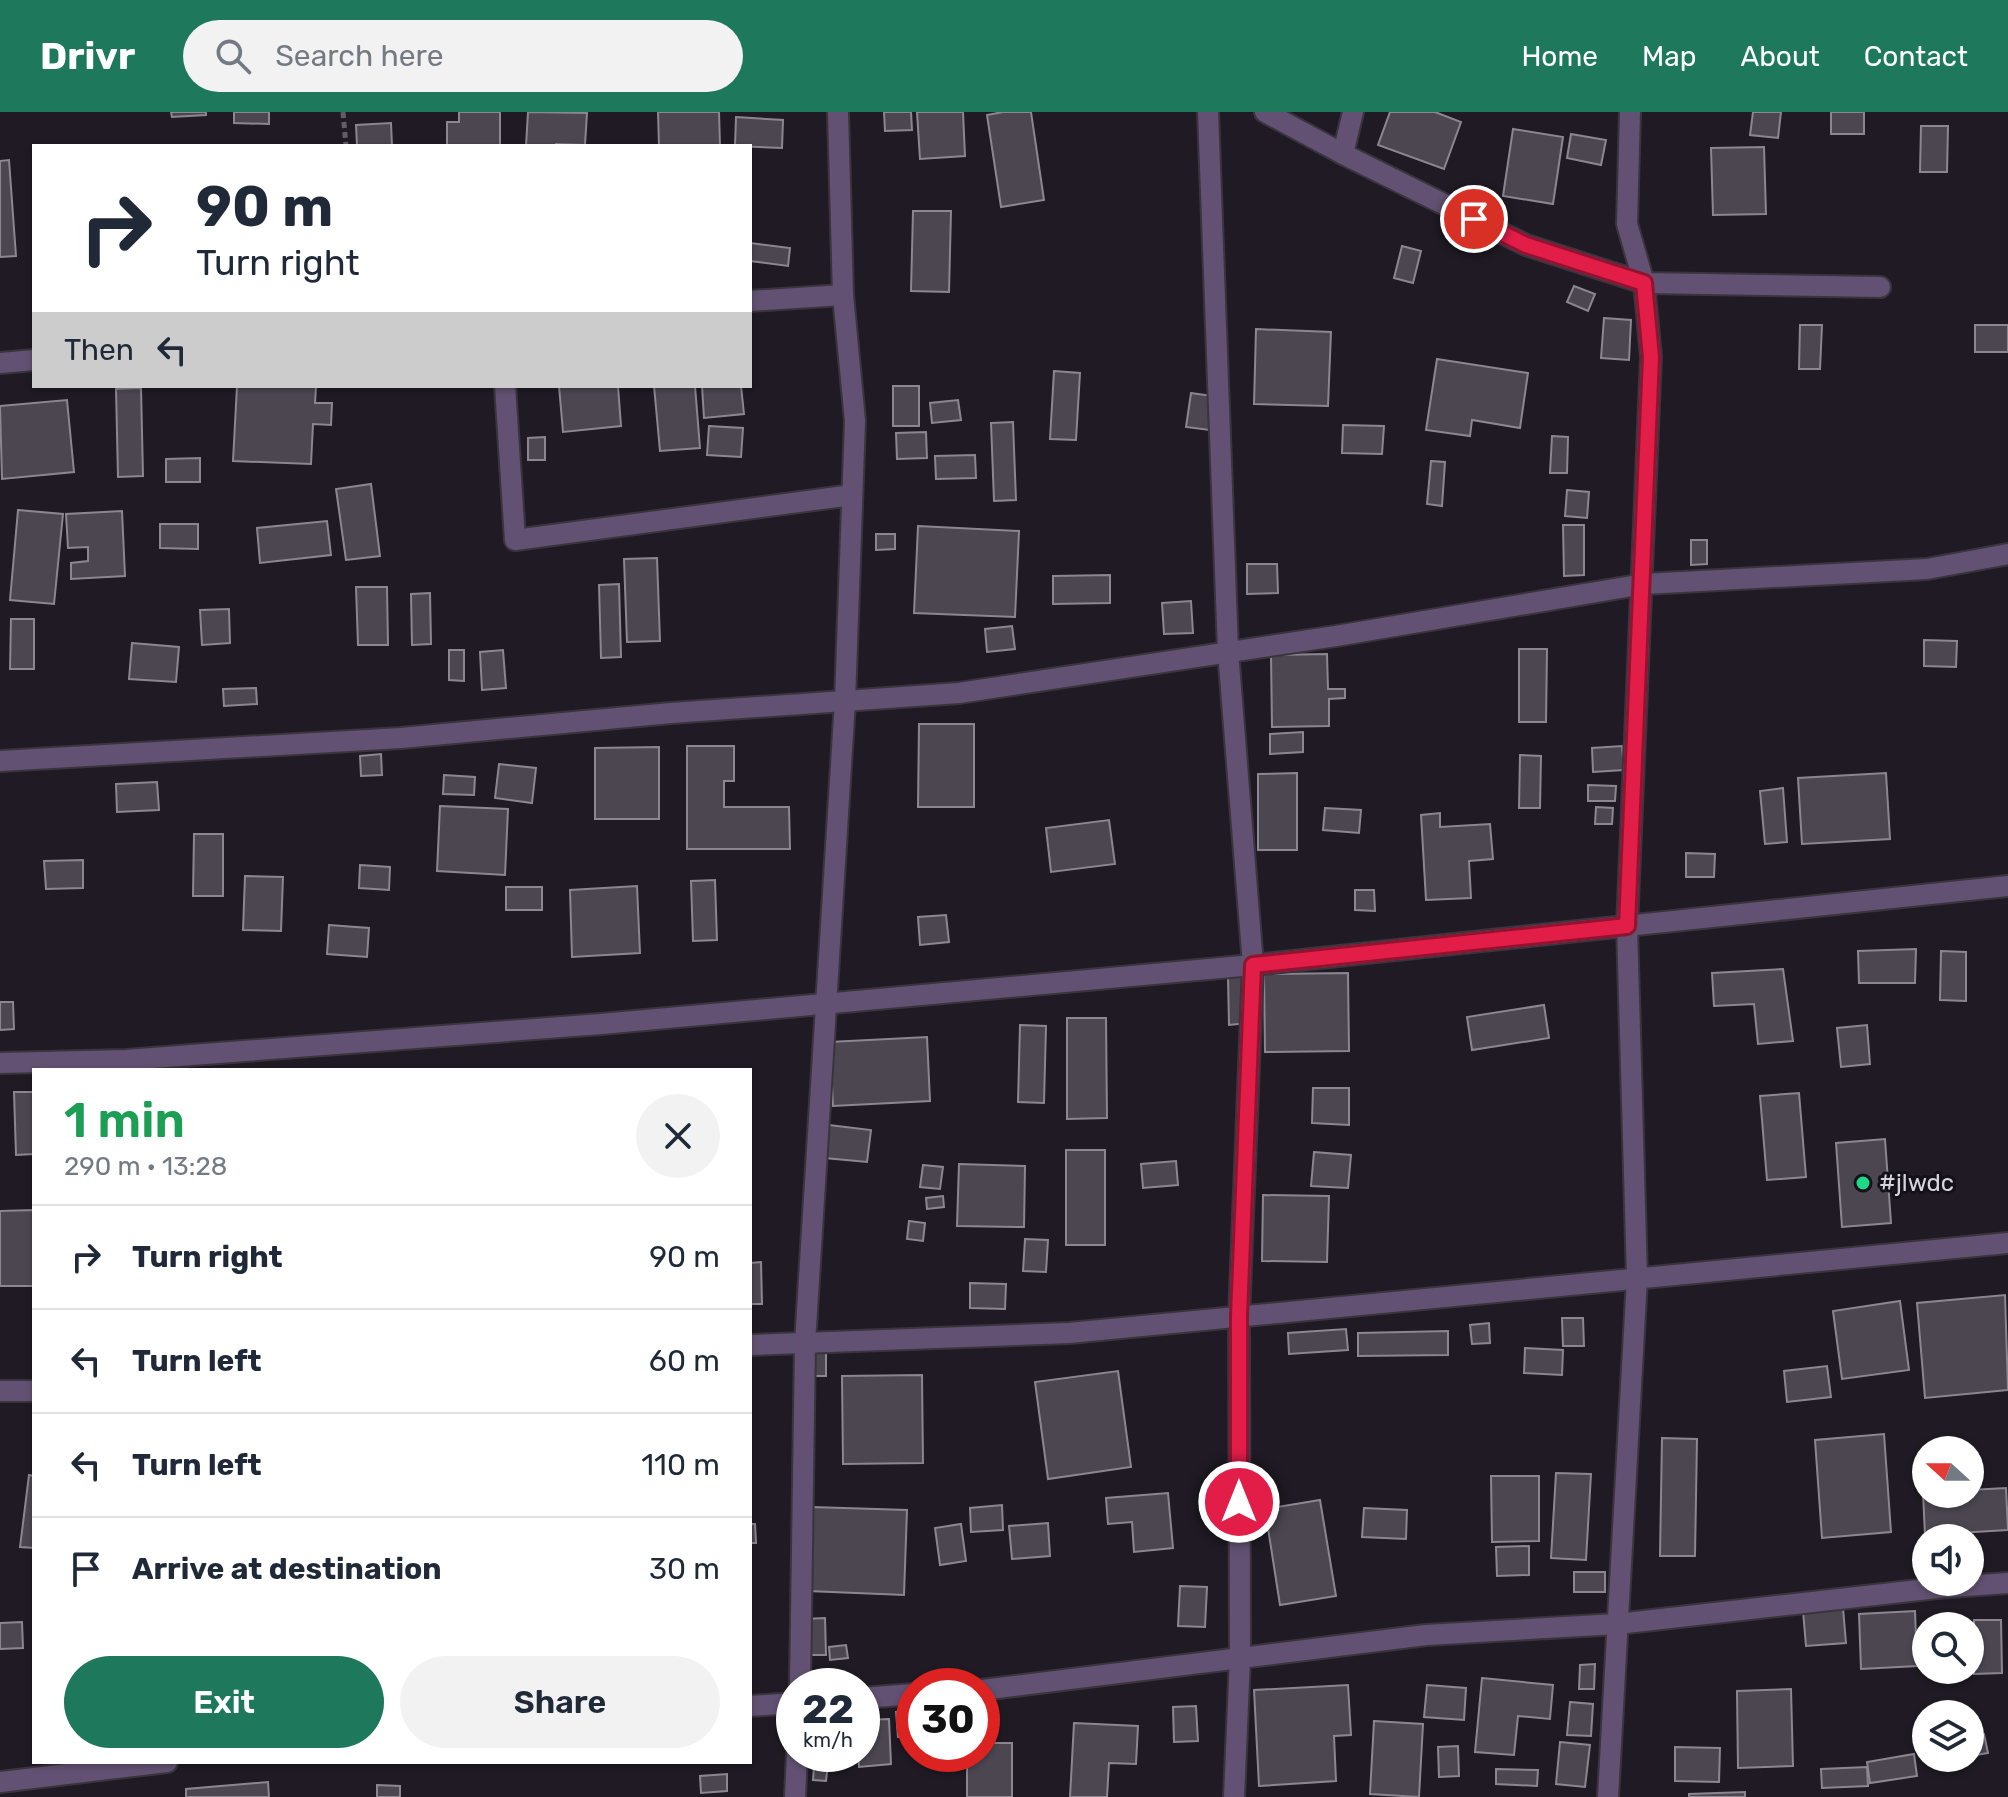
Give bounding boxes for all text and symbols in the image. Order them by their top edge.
search box [183,20,743,92]
text: Drivr [40,33,135,79]
icon: search [211,34,255,78]
text: Search here [275,38,444,74]
text: Home [1521,40,1598,73]
text: Map [1642,40,1696,73]
text: About [1740,40,1820,73]
text: Contact [1864,40,1968,73]
text: 90 m [196,174,333,240]
icon: right [64,176,168,280]
pin [1440,185,1508,253]
icon: arrive [1452,197,1496,241]
text: Turn right [196,241,360,284]
icon: left [150,328,194,372]
text: Then [64,332,134,368]
text: 1 min [64,1092,185,1149]
button: close [636,1094,720,1178]
text: 290 m · 13:28 [64,1151,227,1182]
place label: #jlwdc [1879,1169,1954,1197]
marker: #jlwdc [1854,1174,1872,1192]
icon: right [64,1235,108,1279]
text: Turn right [132,1239,283,1275]
text: 90 m [649,1239,720,1275]
icon: left [64,1339,108,1383]
text: Turn left [132,1343,262,1379]
text: 60 m [649,1343,720,1379]
north arrow [1912,1436,1984,1508]
map controls [1912,1436,1984,1772]
icon: left [64,1443,108,1487]
text: Turn left [132,1447,262,1483]
text: 110 m [641,1447,720,1483]
position arrow [1197,1460,1281,1544]
button: sound [1912,1524,1984,1596]
icon: arrive [64,1547,108,1591]
text: Arrive at destination [132,1551,442,1587]
text: 30 m [649,1551,720,1587]
button: search [1912,1612,1984,1684]
button: Exit [64,1656,384,1748]
button: Share [400,1656,720,1748]
speed limit sign: 30 [896,1668,1000,1772]
text: 22 [802,1686,854,1733]
button: layers [1912,1700,1984,1772]
text: km/h [803,1728,853,1752]

